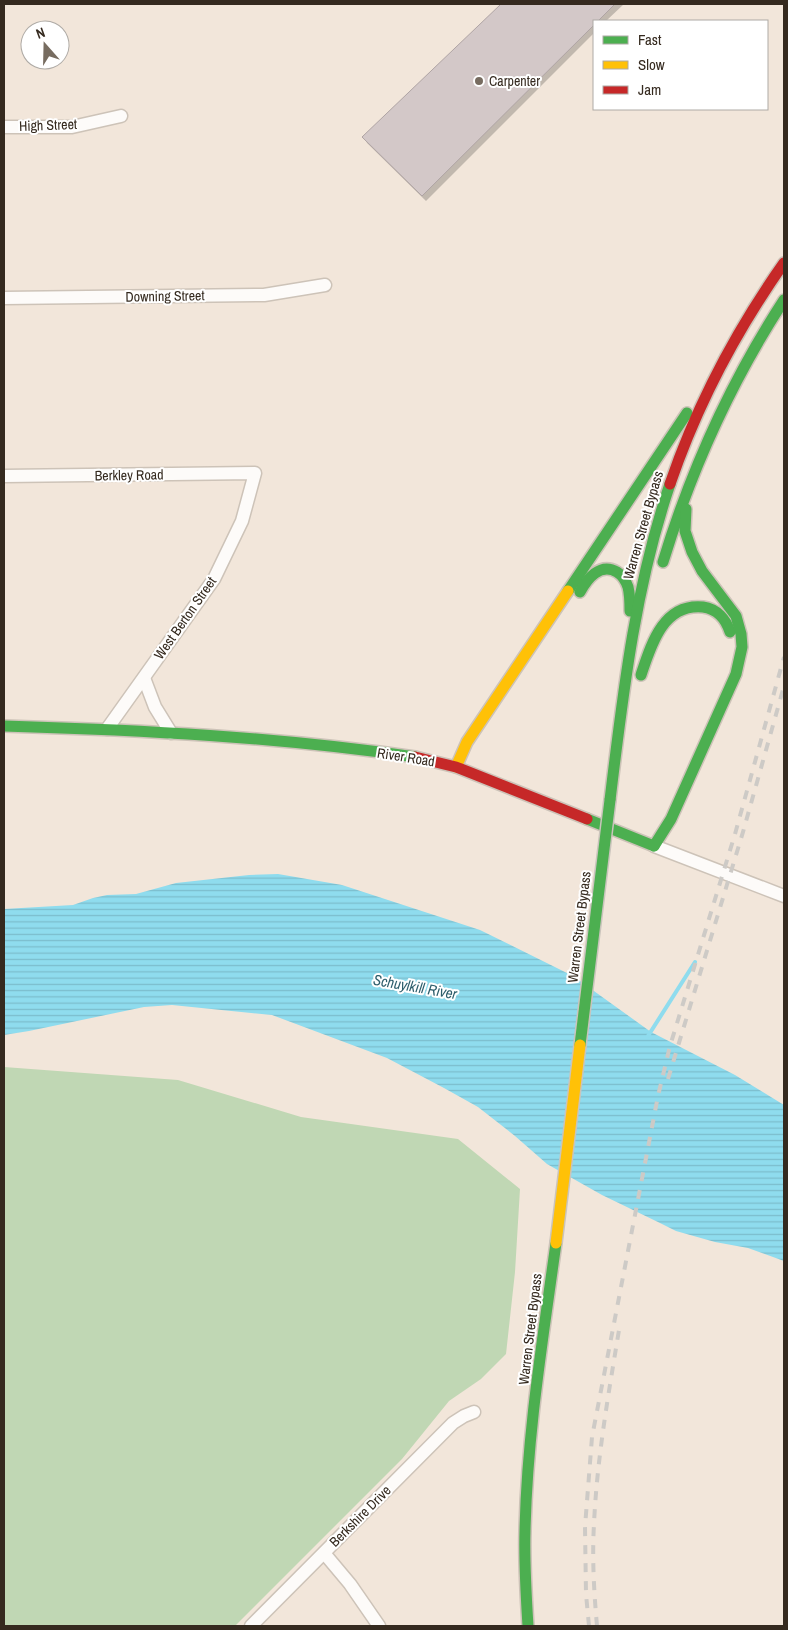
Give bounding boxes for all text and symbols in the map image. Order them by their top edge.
north arrow [20,20,70,70]
legend [593,20,768,110]
text: N [34,23,48,43]
text: Fast [638,29,662,50]
text: Slow [638,54,665,75]
place label: Carpenter [489,72,540,90]
marker: Carpenter [473,75,485,87]
text: Jam [638,79,661,100]
street label: High Street [19,115,77,135]
street label: Downing Street [125,286,205,306]
street label: Berkley Road [94,465,164,485]
street label: Warren Street Bypass [619,469,667,581]
street label: West Berton Street [150,573,220,663]
street label: River Road [376,744,436,770]
street label: Warren Street Bypass [563,870,595,984]
water label: Schuylkill River [372,969,460,1004]
street label: Warren Street Bypass [514,1272,546,1386]
street label: Berkshire Drive [325,1481,395,1551]

